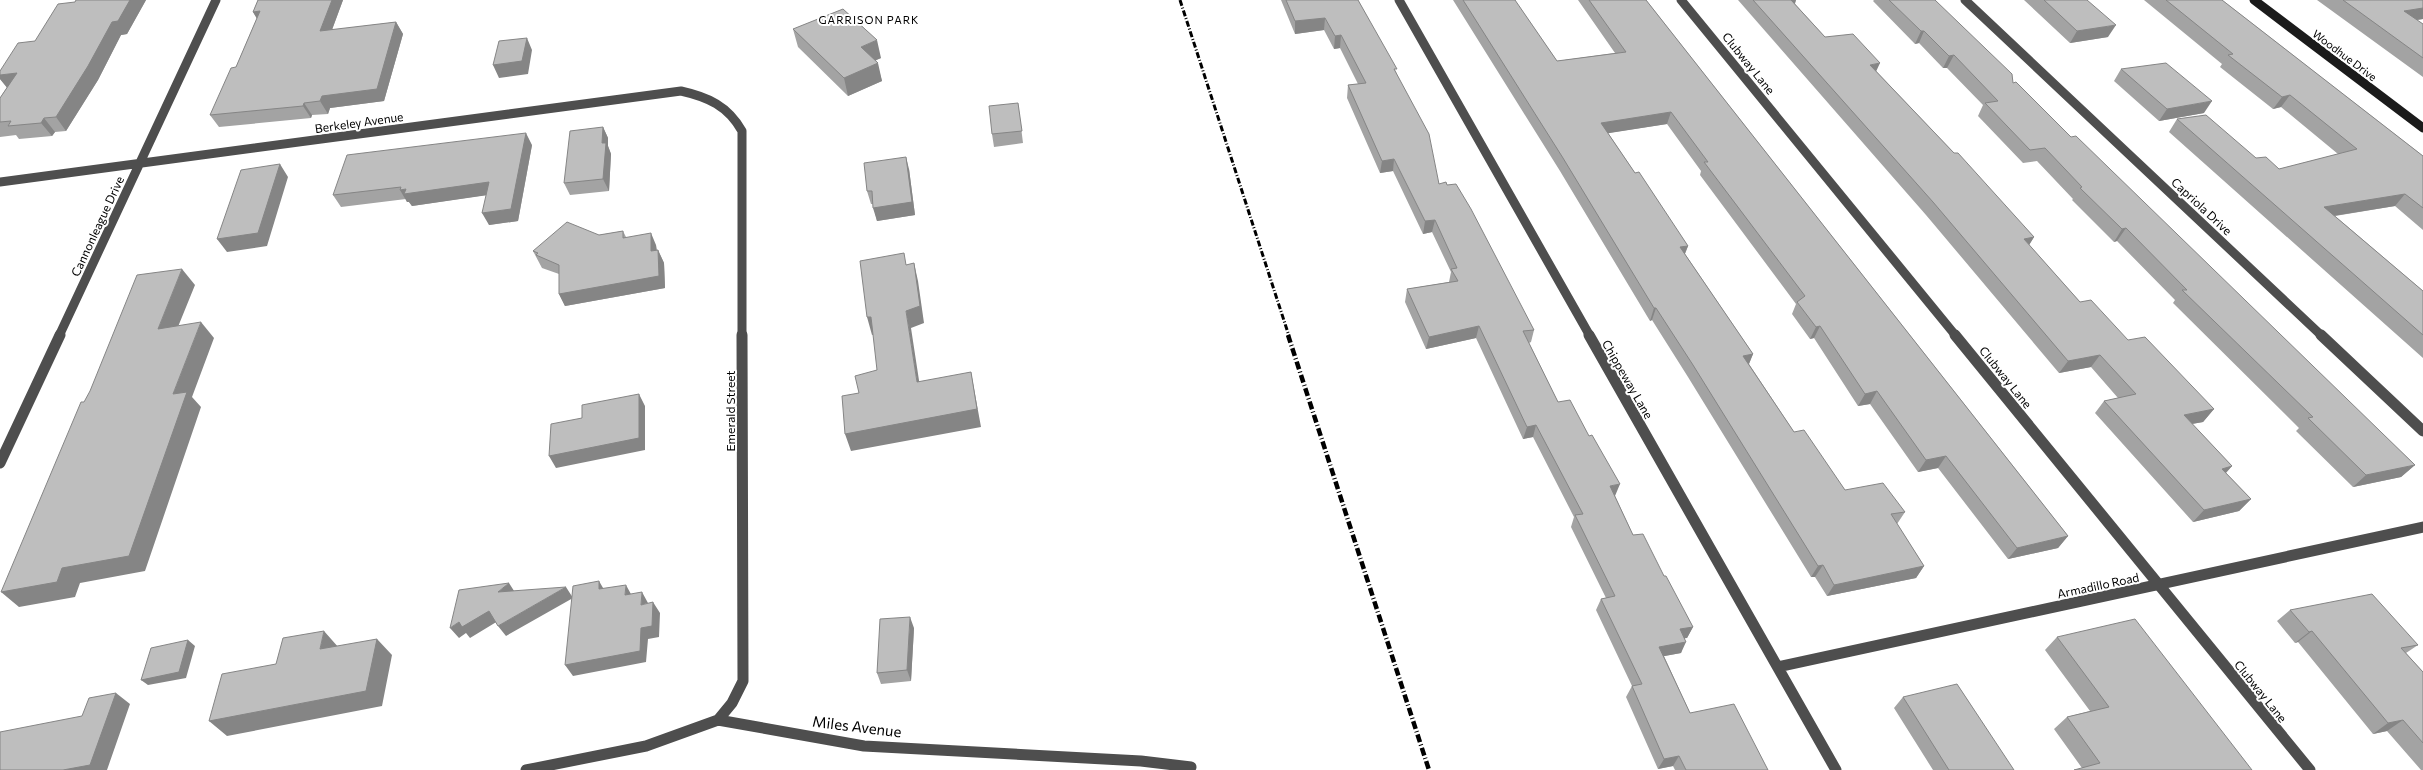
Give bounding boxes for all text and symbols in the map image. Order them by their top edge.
district label: GARRISON PARK [819,13,919,26]
street label: Woodhue Drive [2310,27,2380,83]
street label: Clubway Lane [1720,29,1778,97]
street label: Berkeley Avenue [314,109,404,135]
street label: Cannonleague Drive [68,174,126,278]
street label: Capriola Drive [2169,175,2235,237]
street label: Chippeway Lane [1600,337,1656,421]
street label: Clubway Lane [1977,343,2035,411]
street label: Emerald Street [723,370,737,452]
street label: Armadillo Road [2056,569,2140,601]
street label: Clubway Lane [2232,657,2290,725]
street label: Miles Avenue [811,712,903,740]

